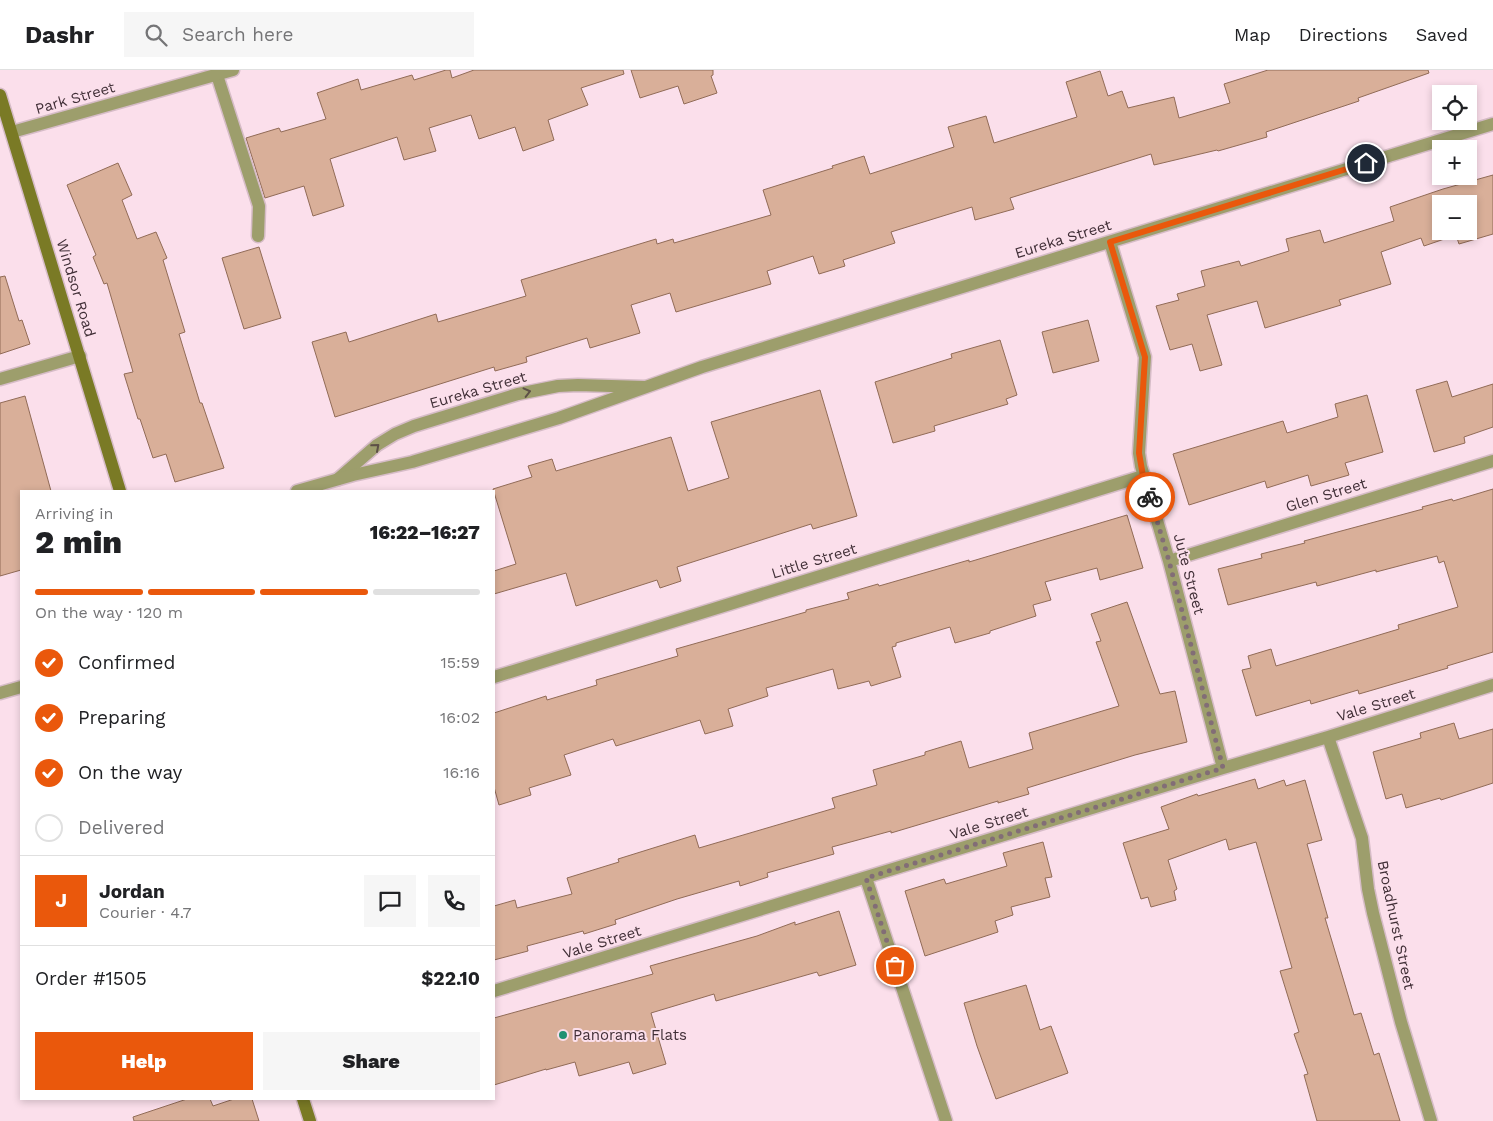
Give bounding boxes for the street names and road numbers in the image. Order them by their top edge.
street label: Park Street [33,78,118,118]
street label: Eureka Street [1013,216,1114,262]
street label: Windsor Road [53,237,99,339]
street label: Eureka Street [428,367,529,412]
street label: Glen Street [1283,474,1369,516]
street label: Jute Street [1170,532,1209,617]
street label: Little Street [769,539,859,582]
street label: Vale Street [1335,684,1418,725]
street label: Vale Street [948,802,1031,843]
street label: Broadhurst Street [1374,859,1419,992]
street label: Vale Street [561,921,644,962]

